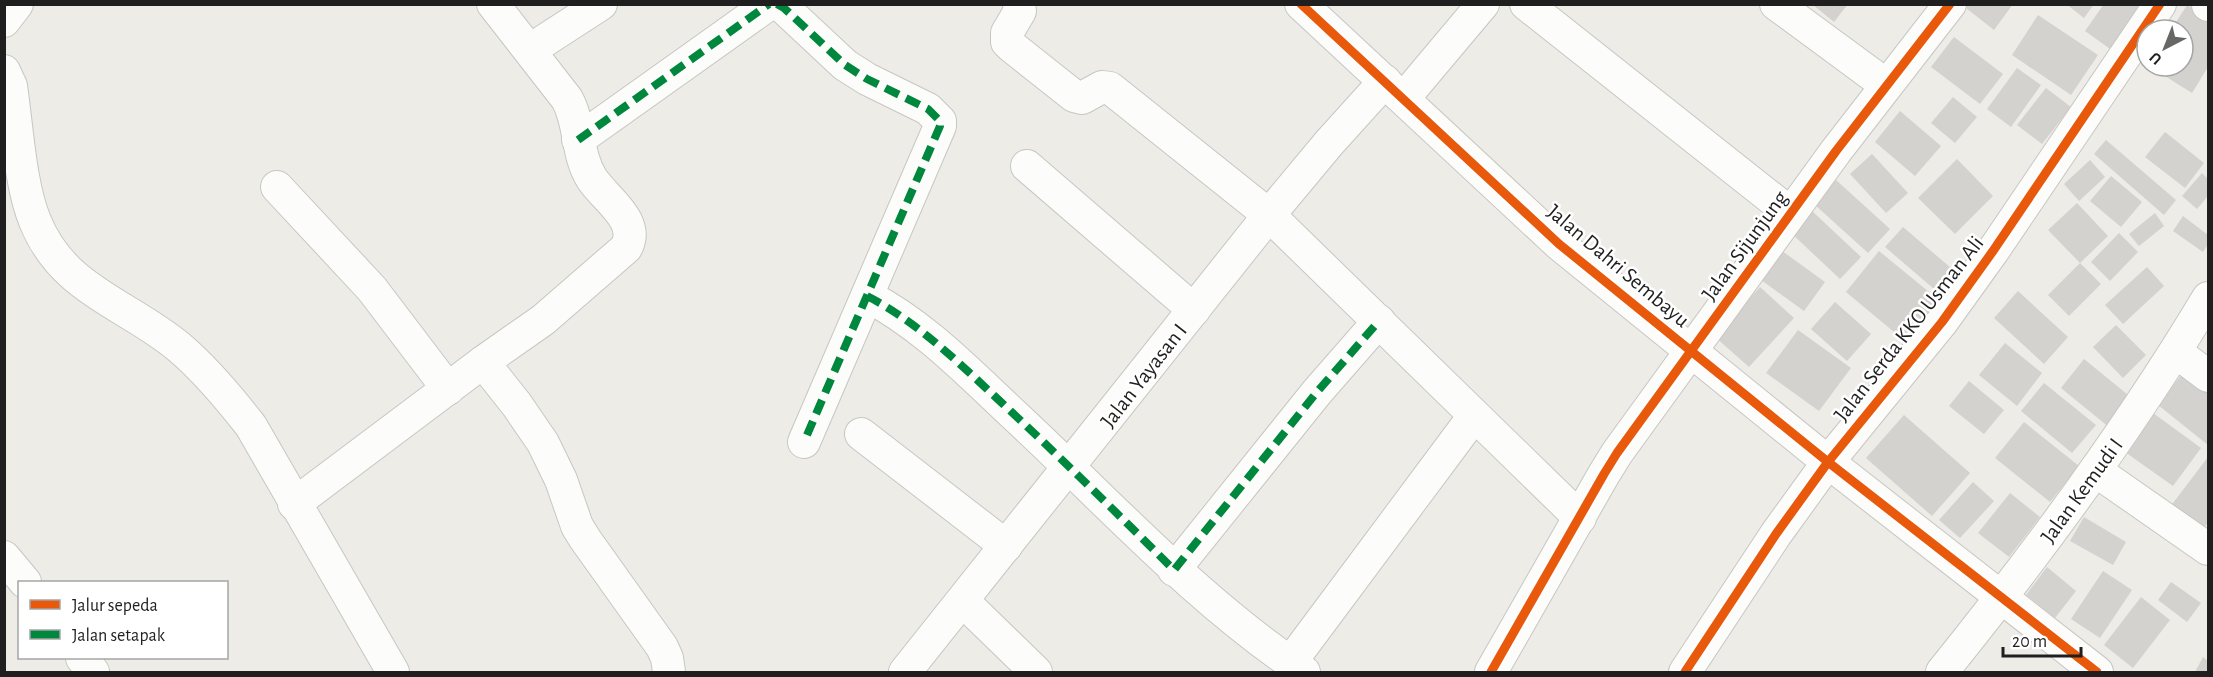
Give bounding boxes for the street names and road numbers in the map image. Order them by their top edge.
street label: Jalan Sijunjung [1698,186,1792,305]
street label: Jalan Dahri Sembayu [1543,200,1694,331]
street label: Jalan Serda KKO Usman Ali [1830,232,1988,425]
street label: Jalan Yayasan I [1097,320,1191,432]
street label: Jalan Kemudi I [2037,434,2127,547]

